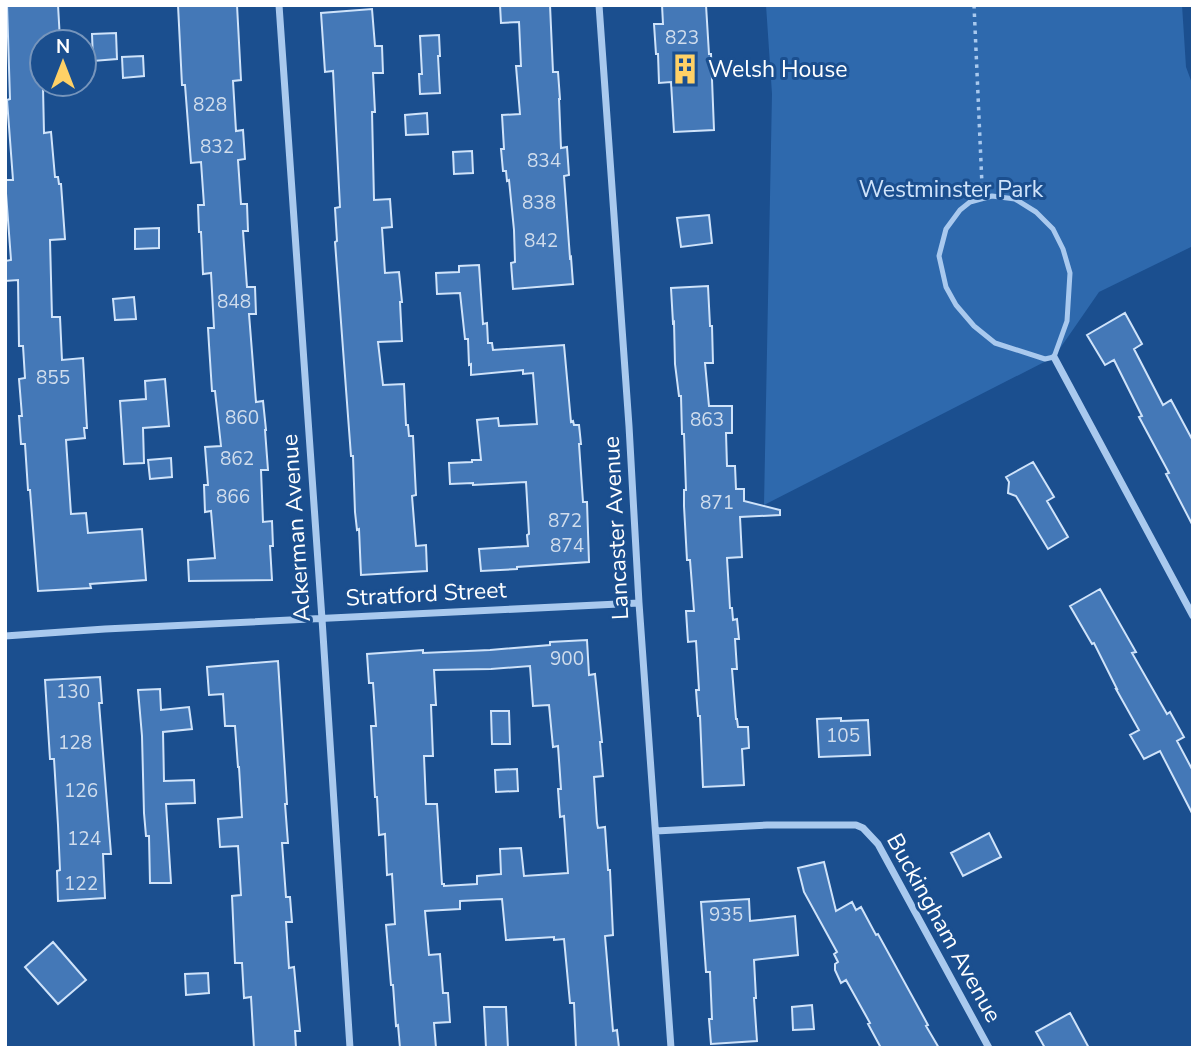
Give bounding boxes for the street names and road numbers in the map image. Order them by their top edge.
street label: Ackerman Avenue [274,433,318,623]
street label: Lancaster Avenue [596,435,636,621]
street label: Stratford Street [345,574,508,614]
street label: Buckingham Avenue [879,828,1009,1028]

